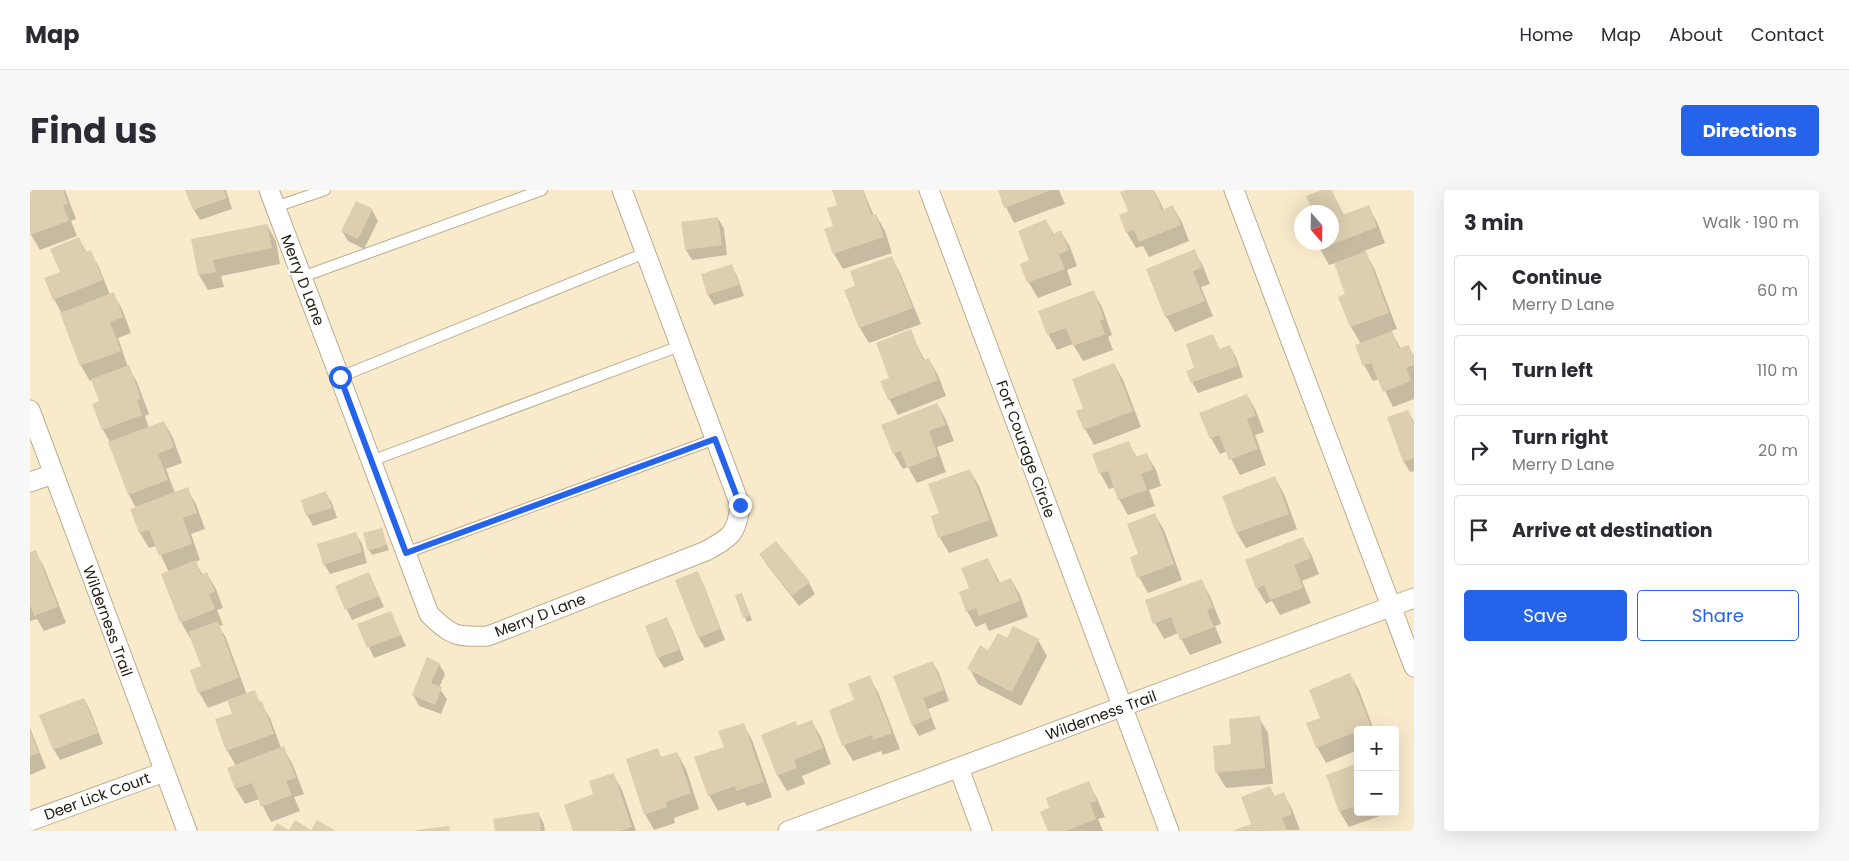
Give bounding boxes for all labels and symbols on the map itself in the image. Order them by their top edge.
north arrow [1294,205,1339,250]
street label: Merry D Lane [276,231,330,329]
route start [329,366,352,389]
street label: Fort Courage Circle [991,377,1061,521]
route end [729,494,752,517]
street label: Wilderness Trail [78,563,138,679]
street label: Merry D Lane [491,588,589,642]
street label: Wilderness Trail [1043,685,1159,745]
street label: Deer Lick Court [41,767,153,825]

